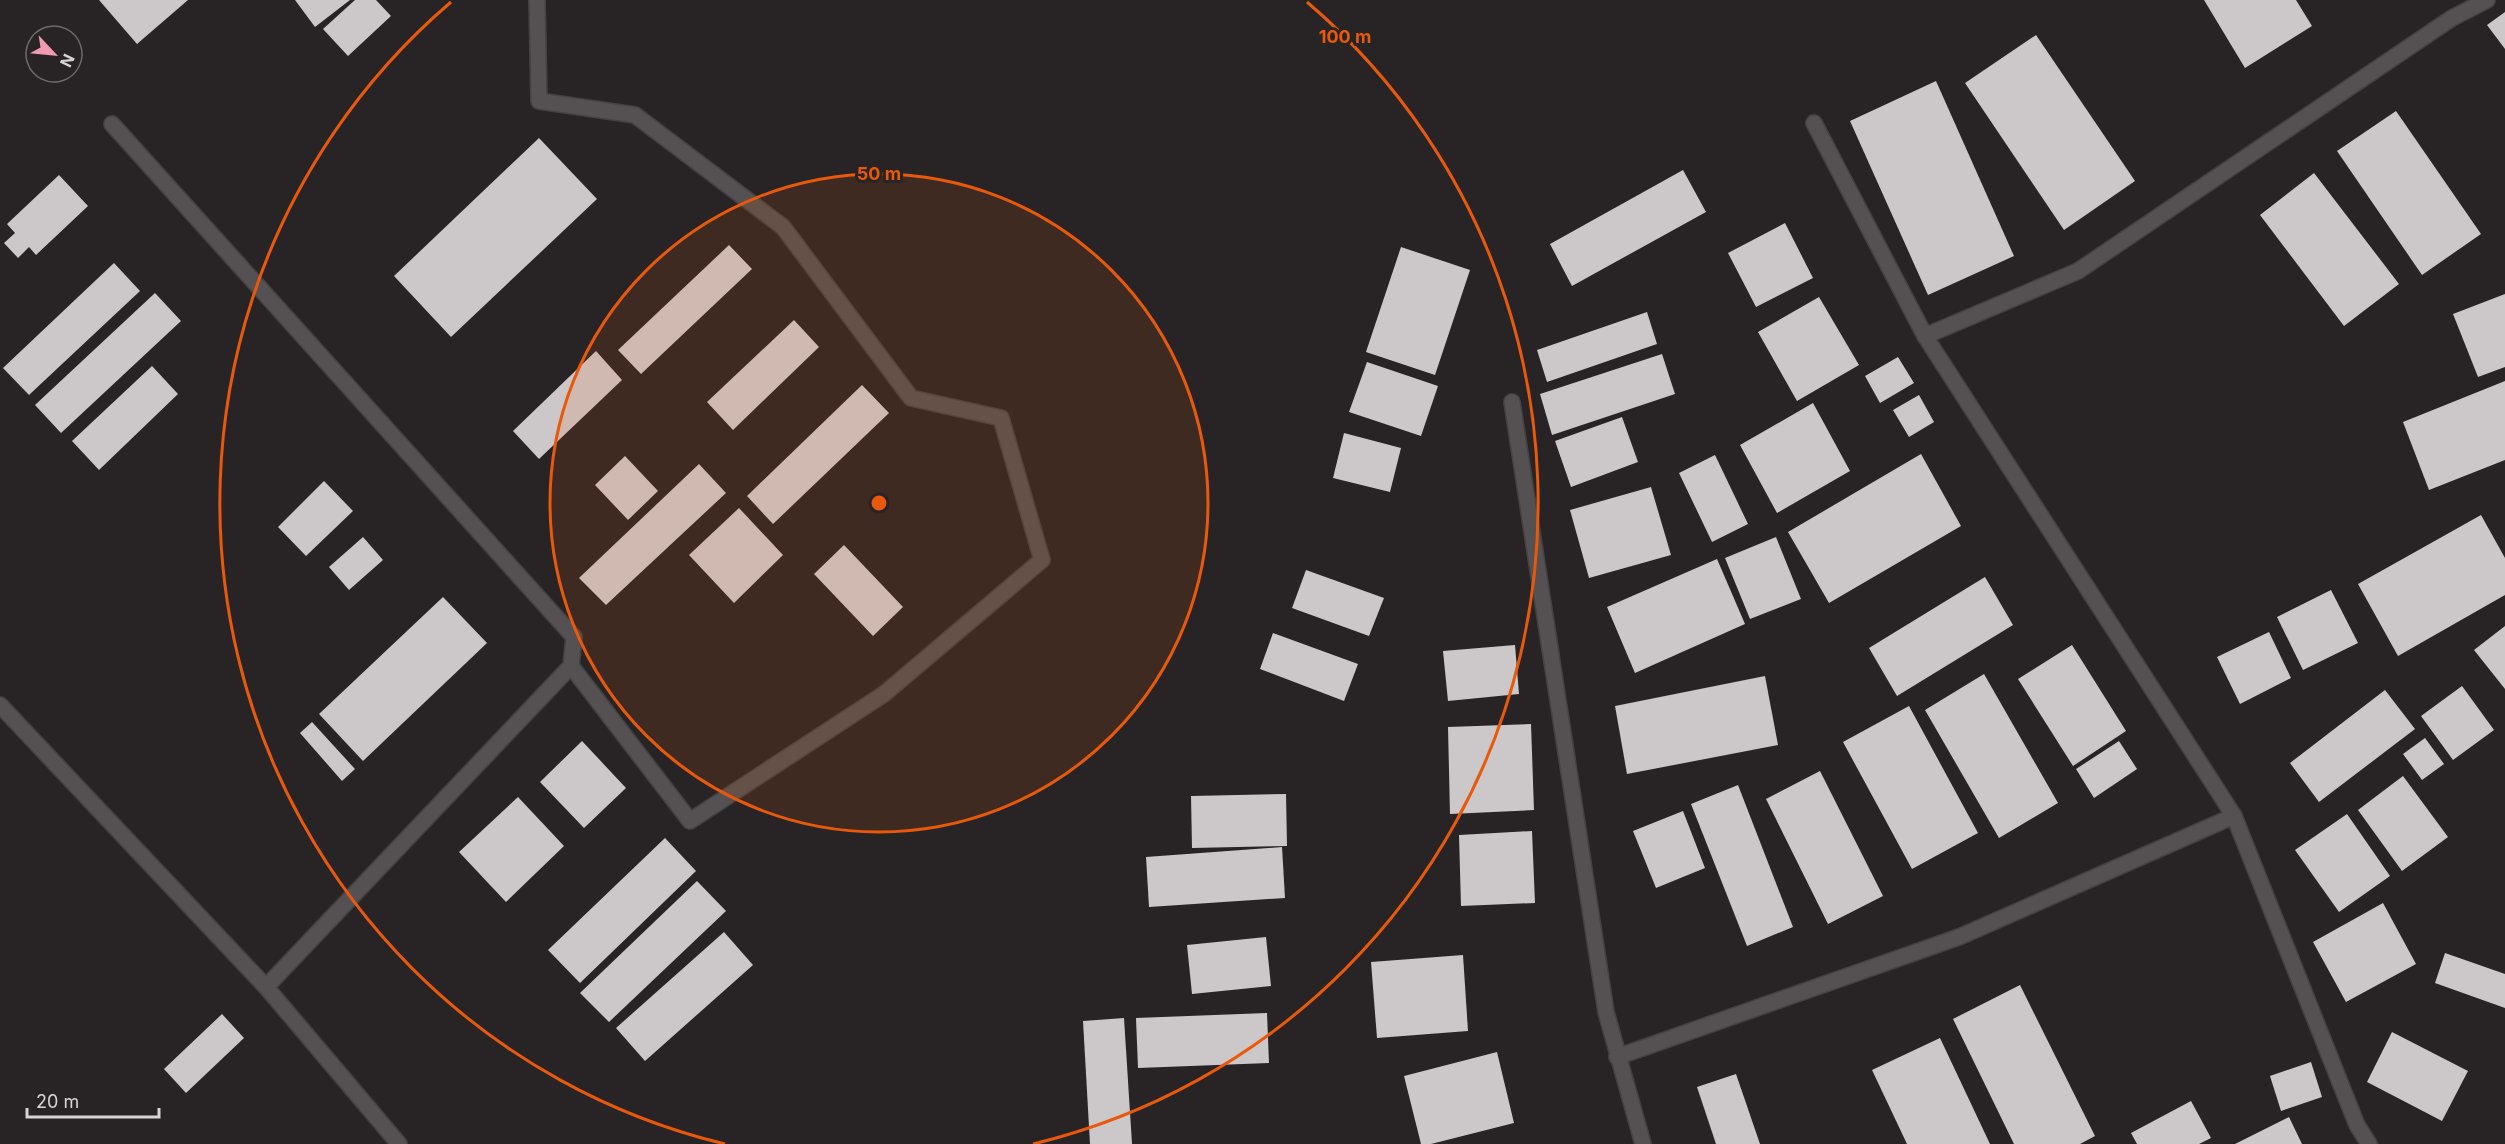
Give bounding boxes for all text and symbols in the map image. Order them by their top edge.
north arrow [24,24,84,84]
text: 100 m [1319,26,1371,47]
text: N [56,51,79,70]
text: 50 m [857,163,901,184]
centre of rings [869,493,889,513]
scale bar [27,1081,159,1119]
text: 20 m [36,1091,79,1112]

